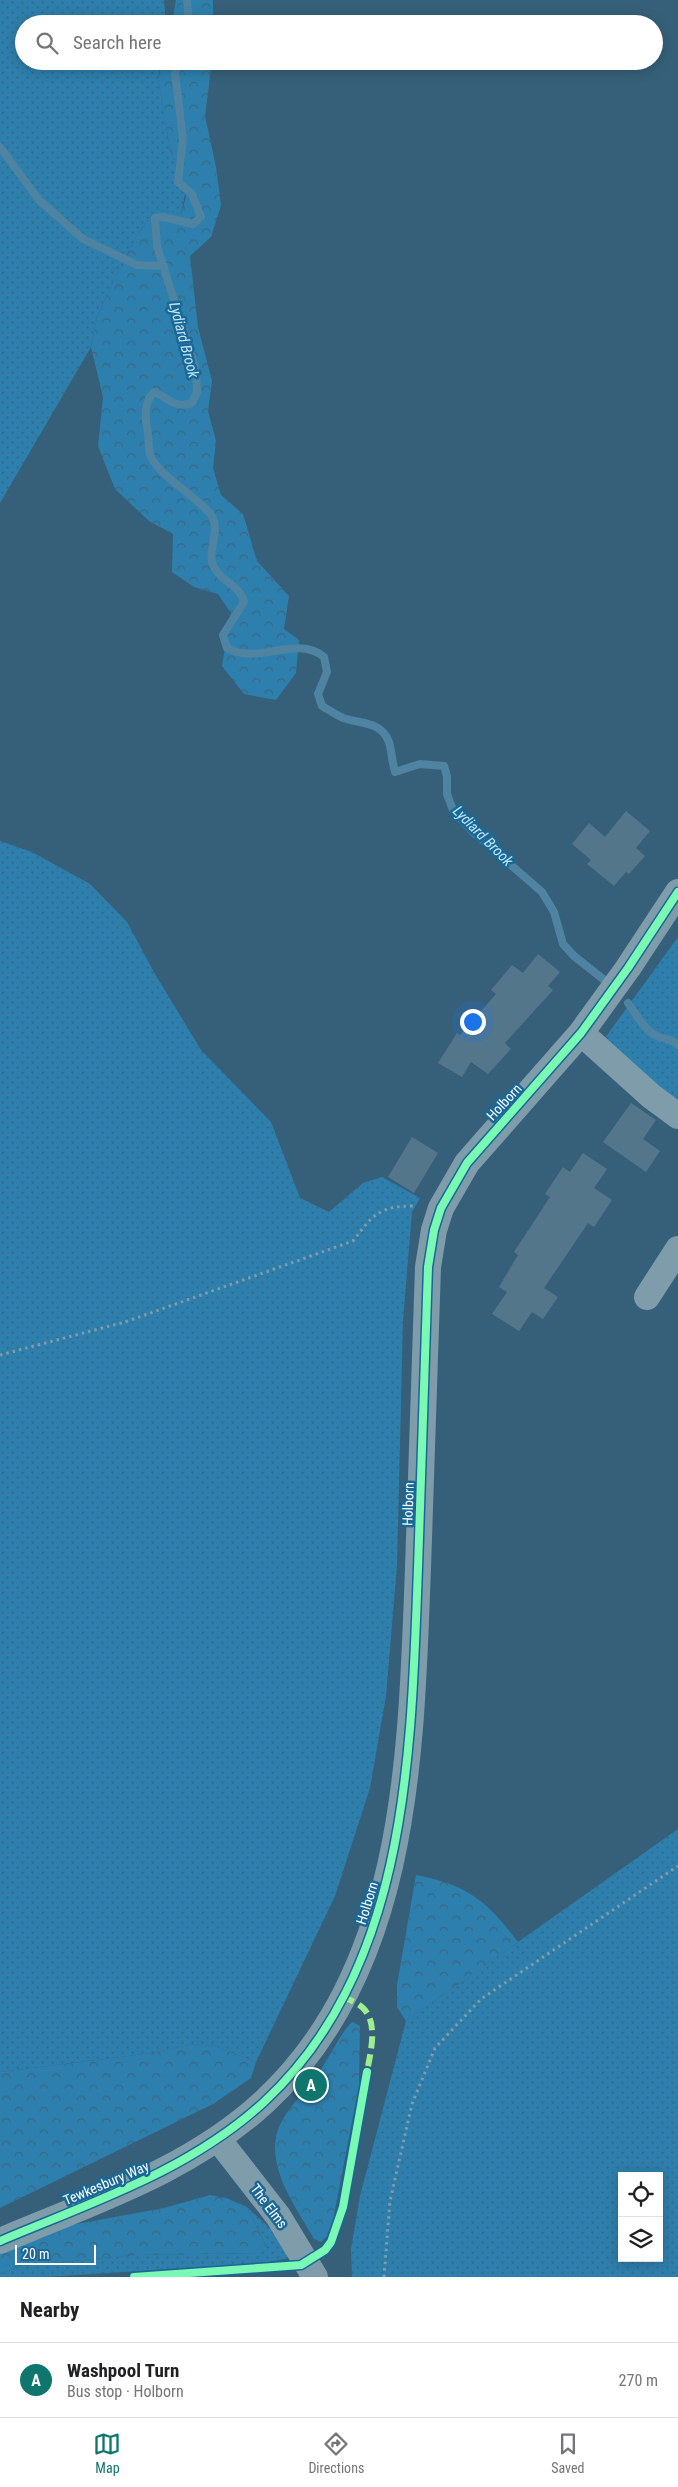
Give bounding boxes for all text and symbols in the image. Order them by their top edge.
search box [15,15,663,70]
icon: search [33,29,61,57]
text: Search here [73,31,161,54]
water label: Lydiard Brook [165,300,203,380]
water label: Lydiard Brook [449,802,517,870]
your location [460,1009,486,1035]
street label: Holborn [483,1080,525,1124]
street label: Holborn [399,1482,417,1526]
street label: Holborn [353,1880,381,1926]
pin: A [295,2066,327,2104]
street label: Tewkesbury Way [61,2158,151,2208]
map controls [618,2172,663,2262]
button: locate [618,2172,663,2217]
street label: The Elms [247,2181,291,2231]
button: layers [618,2217,663,2262]
scale bar [15,2242,96,2265]
text: 20 m [22,2246,50,2262]
text: Nearby [20,2298,79,2322]
text: Washpool Turn [67,2359,179,2382]
text: A [31,2371,41,2390]
text: 270 m [619,2371,658,2390]
text: Bus stop · Holborn [67,2382,184,2401]
tab: Map [93,2430,121,2476]
tab: Directions [308,2430,364,2476]
tab: Saved [551,2430,585,2476]

